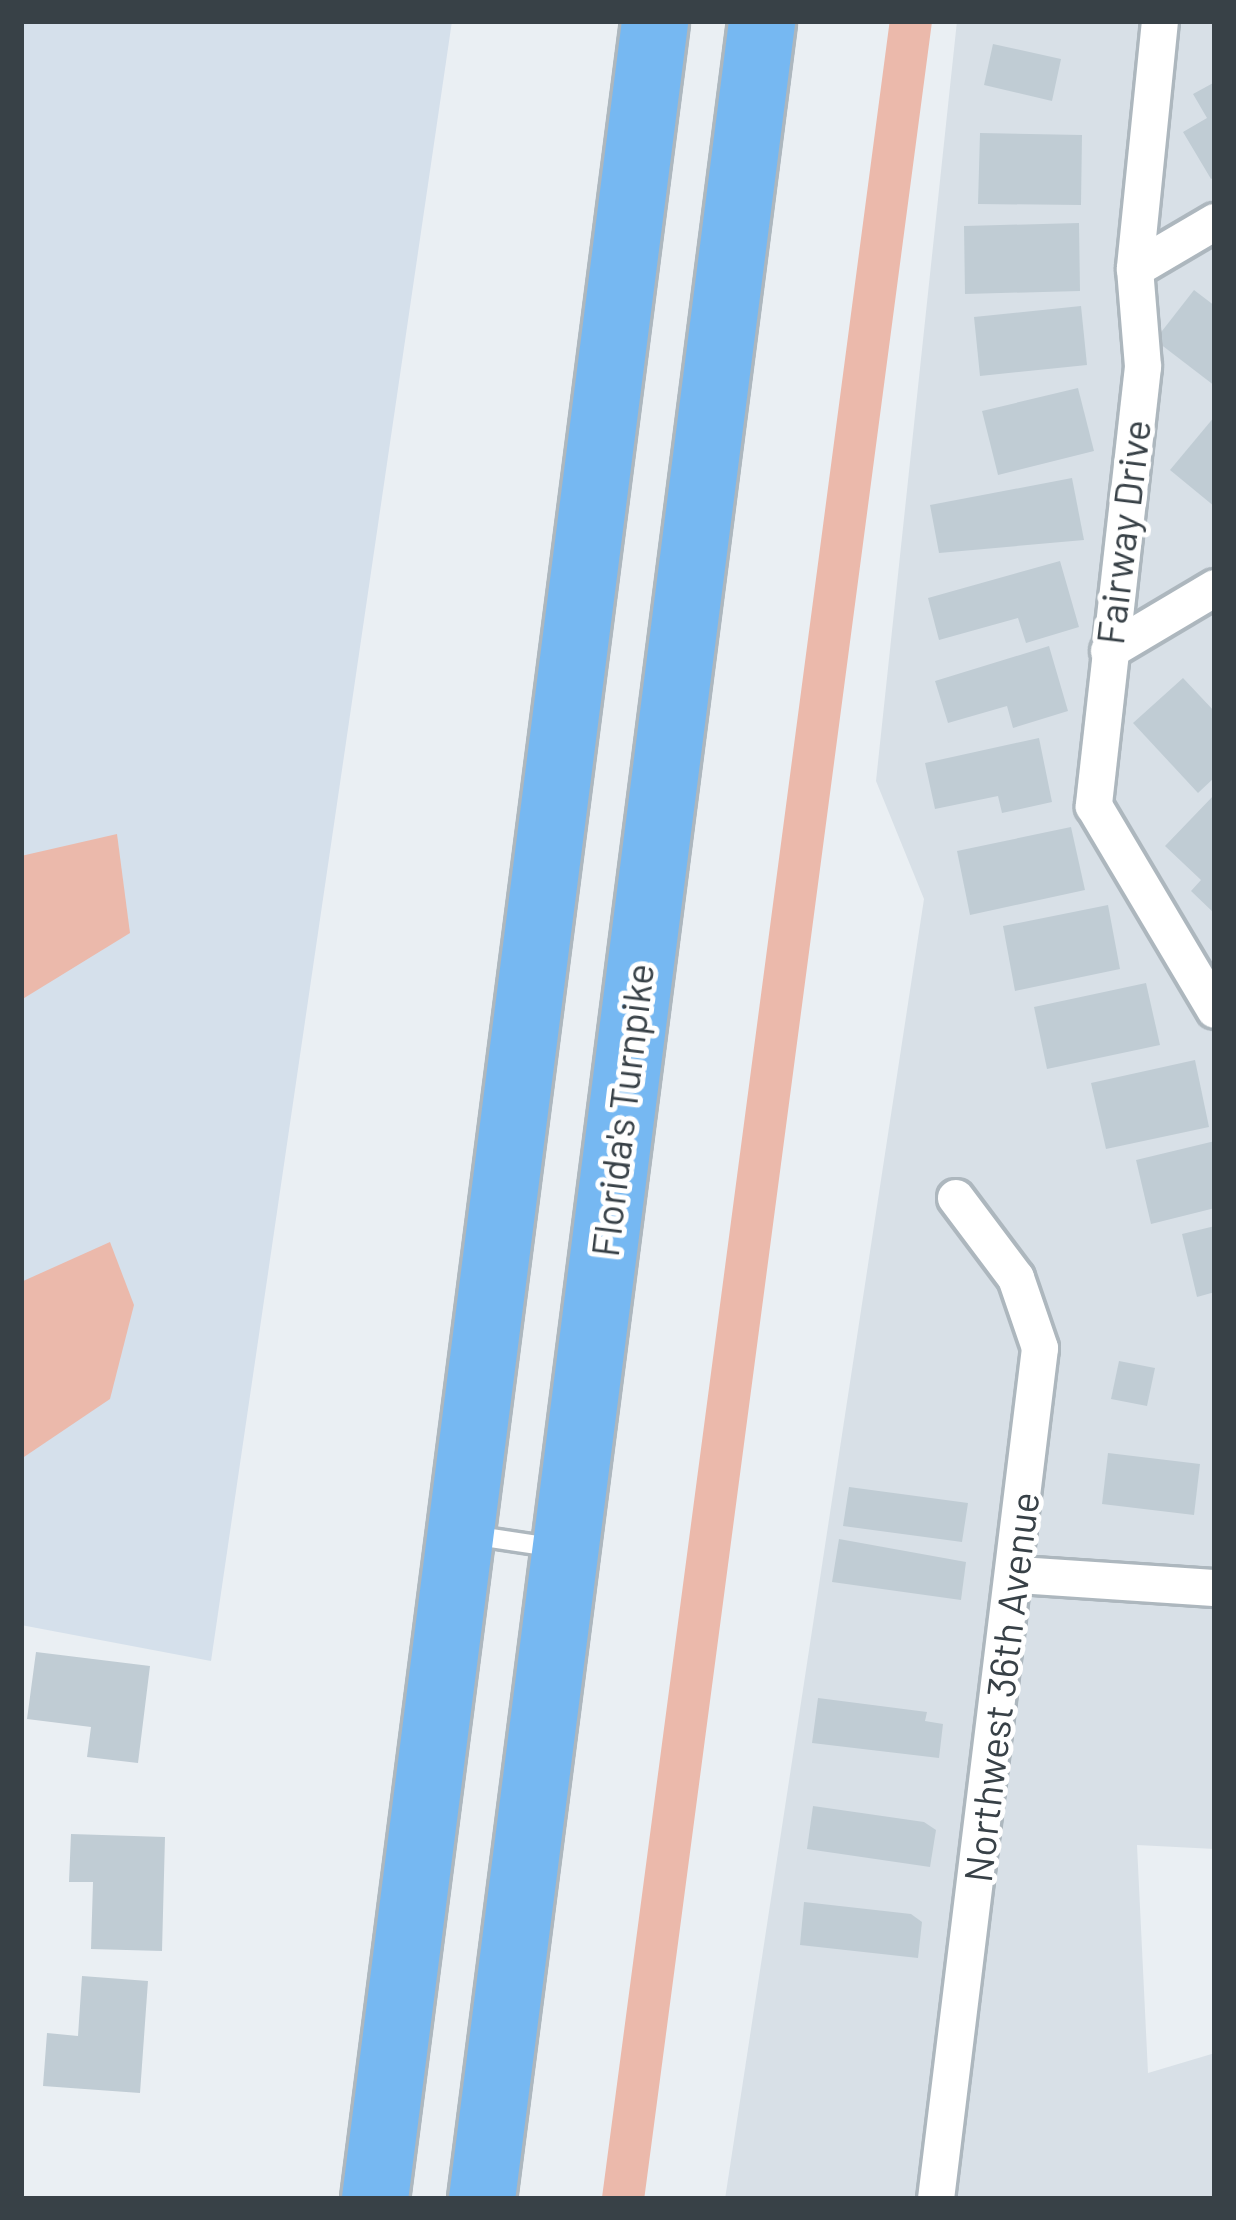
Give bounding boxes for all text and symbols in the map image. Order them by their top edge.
street label: Fairway Drive [1086,417,1160,647]
street label: Florida's Turnpike [581,961,663,1259]
street label: Northwest 36th Avenue [954,1489,1048,1885]

